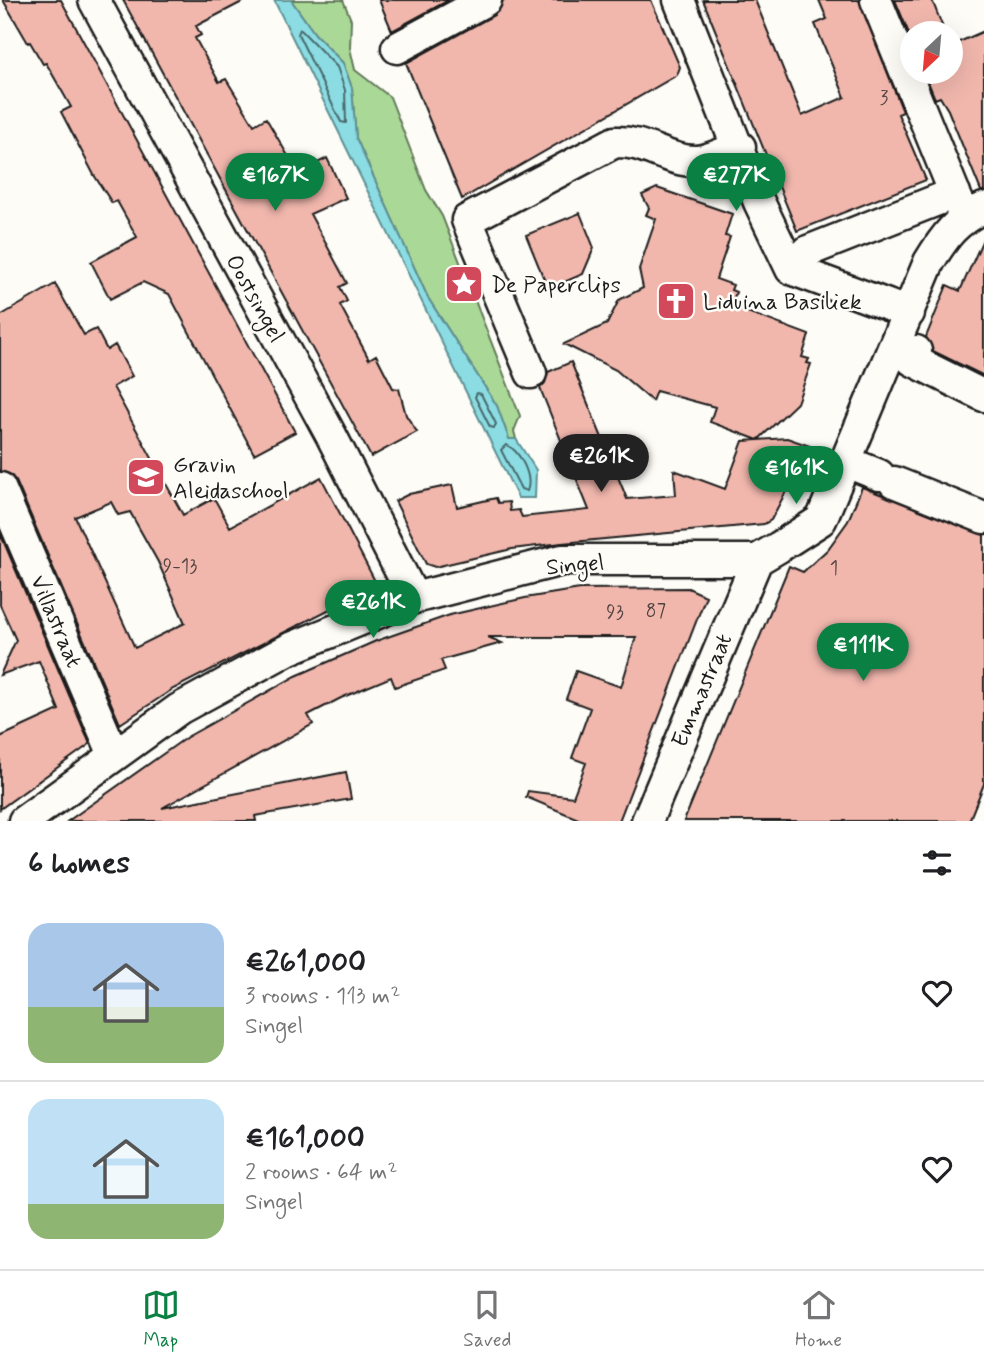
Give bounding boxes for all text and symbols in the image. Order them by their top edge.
north arrow [900,21,962,84]
map controls [900,21,963,84]
house number: 3 [880,86,889,111]
pin: €167K [226,154,324,213]
pin: €277K [687,154,785,213]
text: €167K [241,161,309,191]
text: €277K [703,161,770,191]
street label: Oostsingel [216,250,291,349]
place icon: De Paperclips [443,263,485,305]
place label: De Paperclips [491,271,621,301]
church icon: Liduina Basiliek [655,280,697,322]
place label: Liduina Basiliek [703,288,862,318]
pin: €261K [552,434,650,494]
text: €261K [569,442,633,472]
pin: €161K [747,447,845,506]
place label: Gravin Aleidaschool [173,451,288,507]
text: €161K [764,454,828,484]
school or university icon: Gravin Aleidaschool [125,456,167,498]
street label: Singel [545,549,606,585]
house number: 9-13 [163,554,197,579]
house number: 1 [830,556,838,581]
street label: Villastraat [22,571,88,673]
pin: €261K [324,580,422,640]
text: €261K [341,588,405,618]
house number: 87 [646,599,666,624]
house number: 93 [606,600,624,625]
pin: €111K [814,624,912,683]
street label: Emmastraat [665,629,740,752]
text: €111K [833,631,893,661]
text: 6 homes [28,844,130,883]
icon: filters [918,844,956,882]
text: €261,000 [245,943,366,982]
icon: home [84,951,168,1035]
icon: heart [918,974,956,1012]
text: 3 rooms · 113 m² [245,982,400,1012]
text: Singel [245,1012,303,1042]
text: €161,000 [245,1119,365,1158]
icon: home [84,1127,168,1211]
icon: heart [918,1150,956,1188]
text: 2 rooms · 64 m² [245,1158,397,1188]
text: Singel [245,1188,303,1218]
tab: Map [142,1286,180,1353]
tab: Saved [463,1286,511,1353]
tab: Home [795,1286,842,1353]

